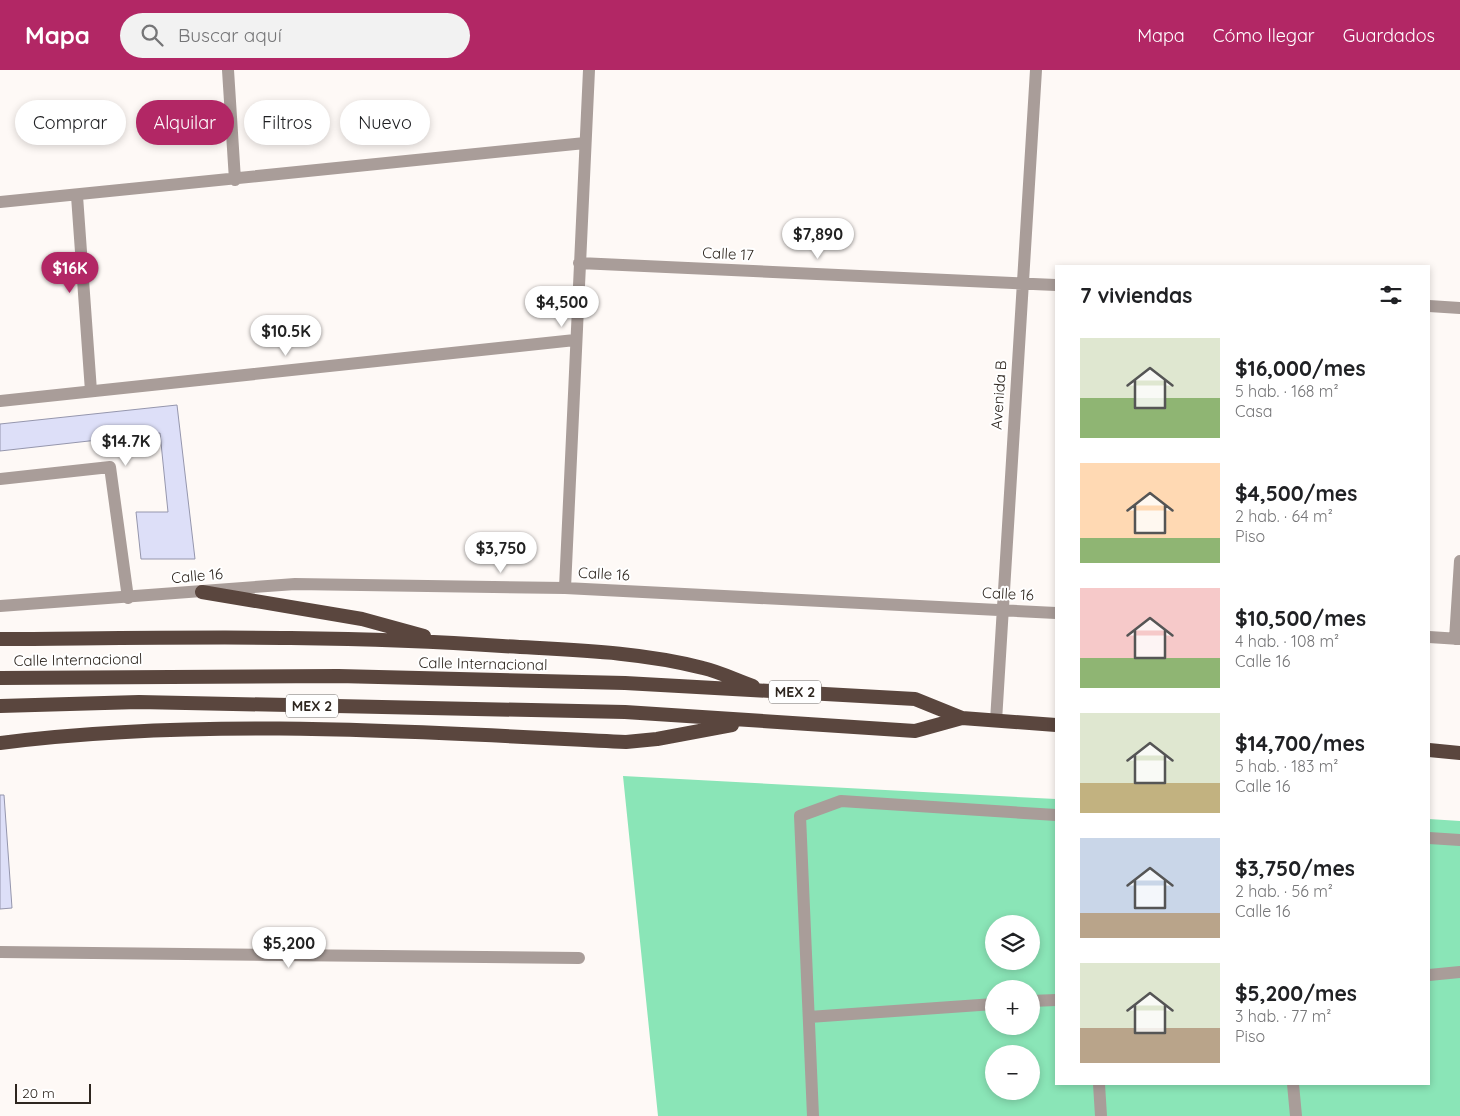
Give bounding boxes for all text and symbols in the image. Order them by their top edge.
search box [120,13,470,58]
text: Mapa [25,20,90,50]
icon: search [138,21,166,49]
text: Buscar aquí [178,23,282,47]
text: Mapa [1137,24,1185,47]
text: Cómo llegar [1213,24,1315,47]
text: Guardados [1343,24,1435,47]
chip: Comprar [15,100,126,145]
chip: Alquilar [136,100,234,145]
chip: Filtros [244,100,330,145]
chip: Nuevo [340,100,430,145]
pin: $7,890 [777,218,859,260]
text: $7,890 [793,224,843,244]
street label: Calle 17 [702,243,755,264]
pin: $16K [40,252,100,294]
text: $16K [52,258,88,278]
icon: filters [1377,281,1405,309]
text: 7 viviendas [1080,282,1192,308]
pin: $4,500 [521,286,603,328]
text: $4,500 [536,292,588,312]
pin: $10.5K [245,314,327,357]
text: $10.5K [261,321,311,341]
text: $16,000/mes [1235,355,1366,381]
icon: home [1120,358,1180,418]
street label: Avenida B [987,359,1010,430]
text: 5 hab. · 168 m² [1235,381,1339,401]
text: Casa [1235,401,1272,421]
pin: $14.7K [85,424,167,467]
text: $14.7K [102,431,150,451]
text: $4,500/mes [1235,480,1357,506]
icon: home [1120,483,1180,543]
text: 2 hab. · 64 m² [1235,506,1333,526]
text: Piso [1235,526,1265,546]
pin: $3,750 [460,532,542,574]
text: $3,750 [476,538,526,558]
street label: Calle 16 [578,563,630,584]
street label: Calle 16 [170,564,224,587]
street label: Calle 16 [982,583,1034,604]
text: $10,500/mes [1235,605,1366,631]
icon: home [1120,608,1180,668]
text: 4 hab. · 108 m² [1235,631,1339,651]
street label: Calle Internacional [13,649,143,670]
text: Calle 16 [1235,651,1290,671]
street label: Calle Internacional [418,653,548,674]
road number: MEX 2 [769,680,821,704]
road number: MEX 2 [286,694,338,718]
text: $14,700/mes [1235,730,1365,756]
icon: home [1120,733,1180,793]
text: 5 hab. · 183 m² [1235,756,1338,776]
text: Calle 16 [1235,776,1290,796]
text: $3,750/mes [1235,855,1355,881]
icon: home [1120,858,1180,918]
text: 2 hab. · 56 m² [1235,881,1333,901]
text: Calle 16 [1235,901,1290,921]
map controls [985,915,1040,1100]
button: layers [985,915,1040,970]
pin: $5,200 [248,926,330,969]
text: $5,200 [263,933,315,953]
button: + [985,980,1040,1035]
text: $5,200/mes [1235,980,1357,1006]
icon: home [1120,983,1180,1043]
text: 3 hab. · 77 m² [1235,1006,1331,1026]
text: Piso [1235,1026,1265,1046]
button: − [985,1045,1040,1100]
scale bar [15,1081,91,1104]
text: 20 m [22,1084,55,1102]

